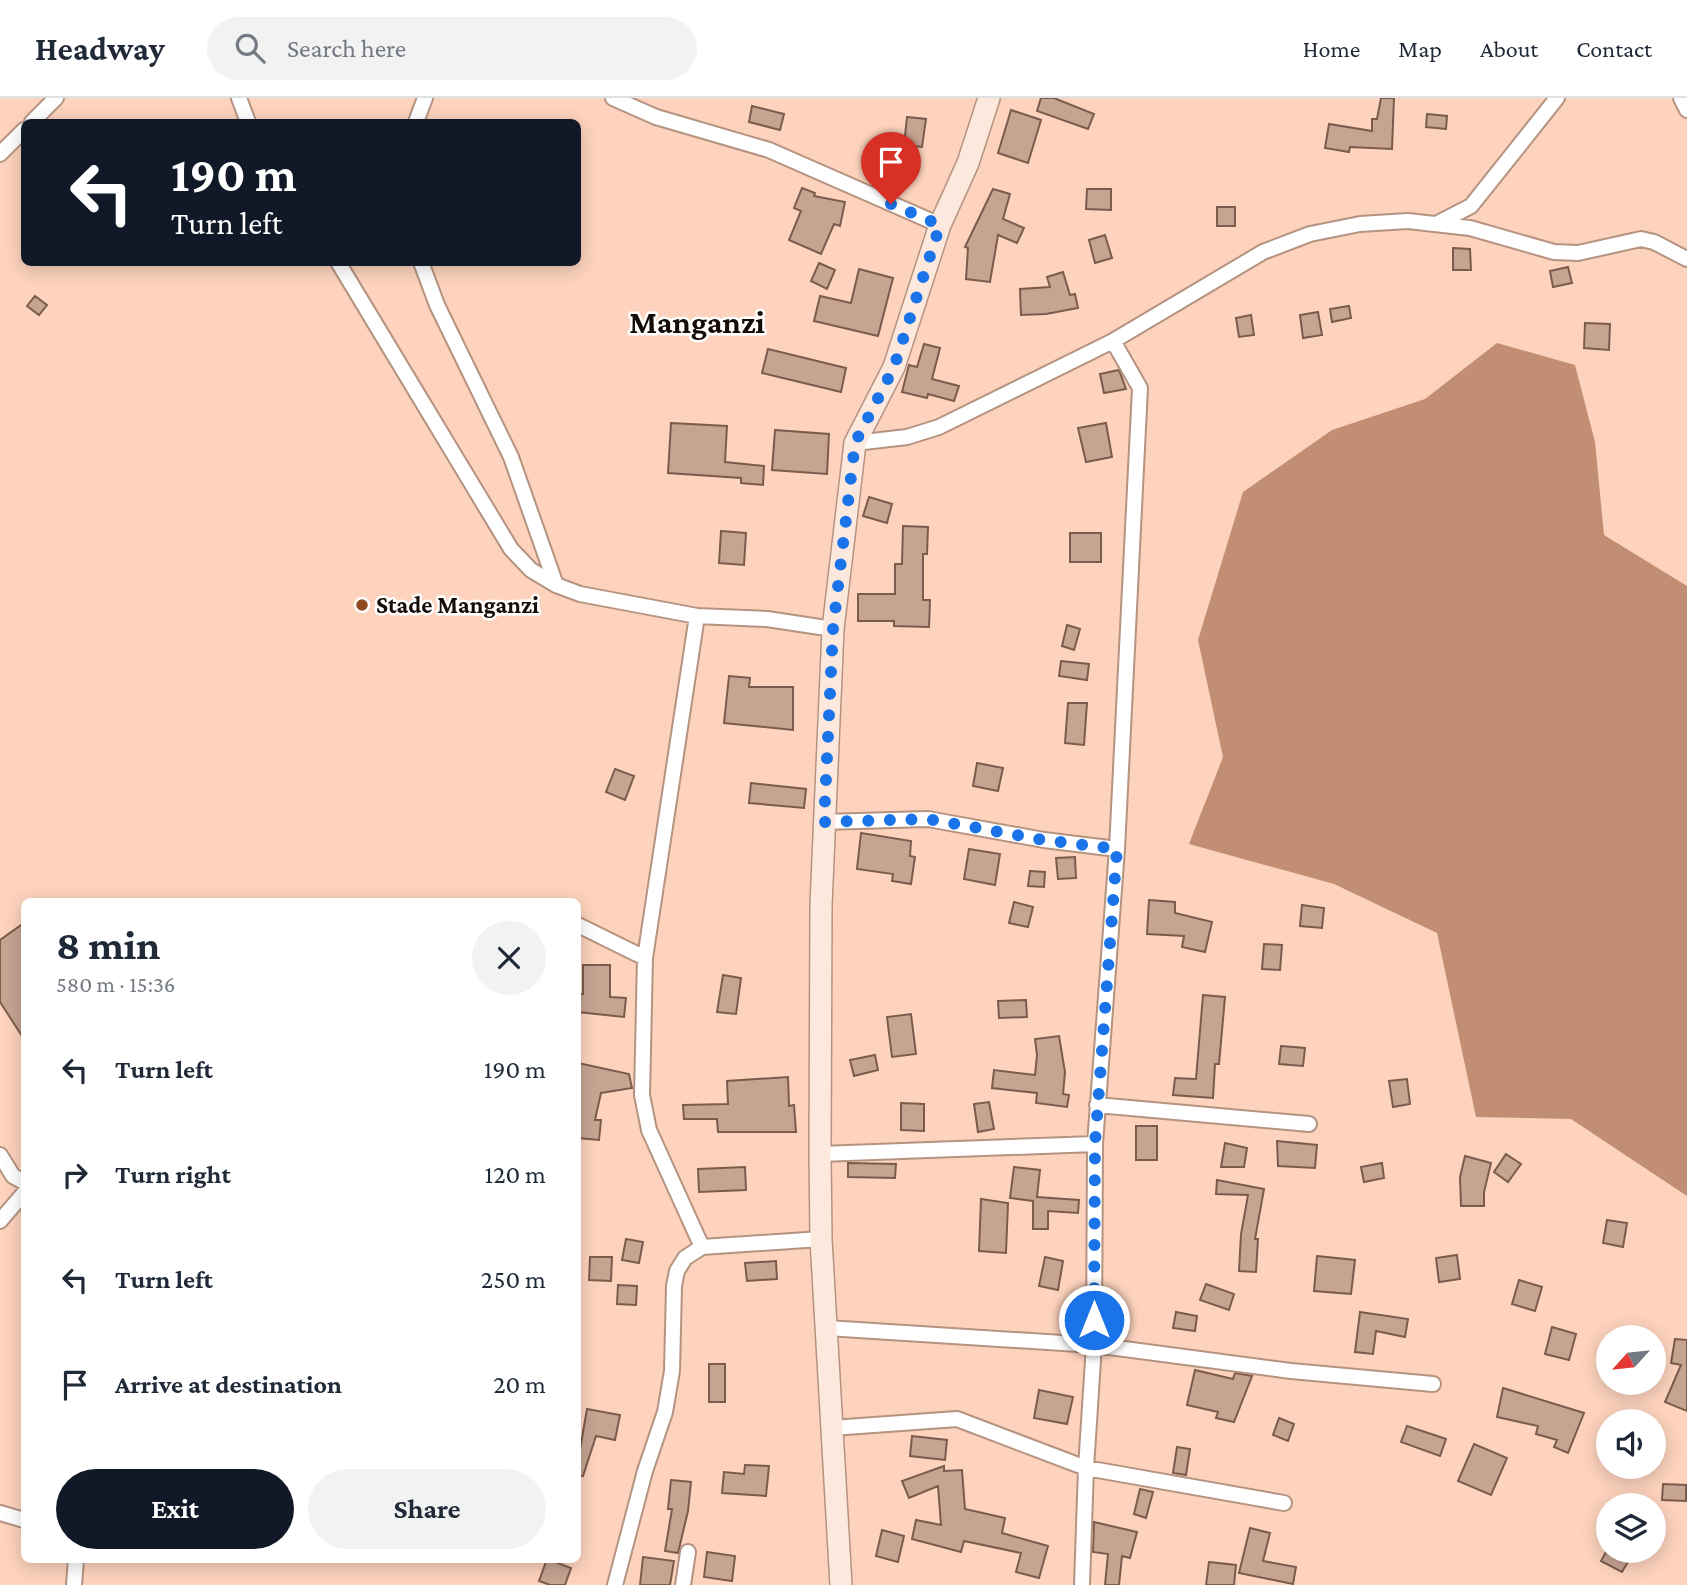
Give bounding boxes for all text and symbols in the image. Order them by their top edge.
search box [207,17,697,80]
icon: search [231,29,269,67]
text: Headway [35,30,165,67]
text: Search here [287,34,406,63]
text: Home [1303,35,1360,62]
text: Map [1398,35,1442,62]
text: About [1480,35,1538,62]
text: Contact [1576,35,1652,62]
pin [861,132,921,204]
icon: arrive [872,143,910,181]
icon: left [56,147,147,238]
text: 190 m [171,147,297,202]
text: Turn left [171,205,282,241]
district label: Manganzi [629,304,765,340]
place label: Stade Manganzi [376,591,539,618]
marker: Stade Manganzi [354,597,370,613]
text: 8 min [56,921,160,968]
button: close [472,921,546,995]
text: 580 m · 15:36 [56,971,176,997]
icon: left [56,1051,94,1089]
text: Turn left [115,1055,213,1084]
text: 190 m [484,1055,546,1084]
icon: right [56,1156,94,1194]
text: Turn right [115,1160,231,1189]
text: 120 m [485,1160,546,1189]
icon: left [56,1261,94,1299]
text: Turn left [115,1265,213,1294]
text: 250 m [481,1265,546,1294]
position arrow [1057,1283,1131,1357]
north arrow [1596,1325,1666,1395]
map controls [1596,1325,1666,1563]
icon: arrive [56,1366,94,1404]
text: Arrive at destination [115,1370,342,1399]
text: 20 m [493,1370,546,1399]
button: sound [1596,1409,1666,1479]
button: Exit [56,1469,294,1549]
button: Share [308,1469,546,1549]
button: layers [1596,1493,1666,1563]

